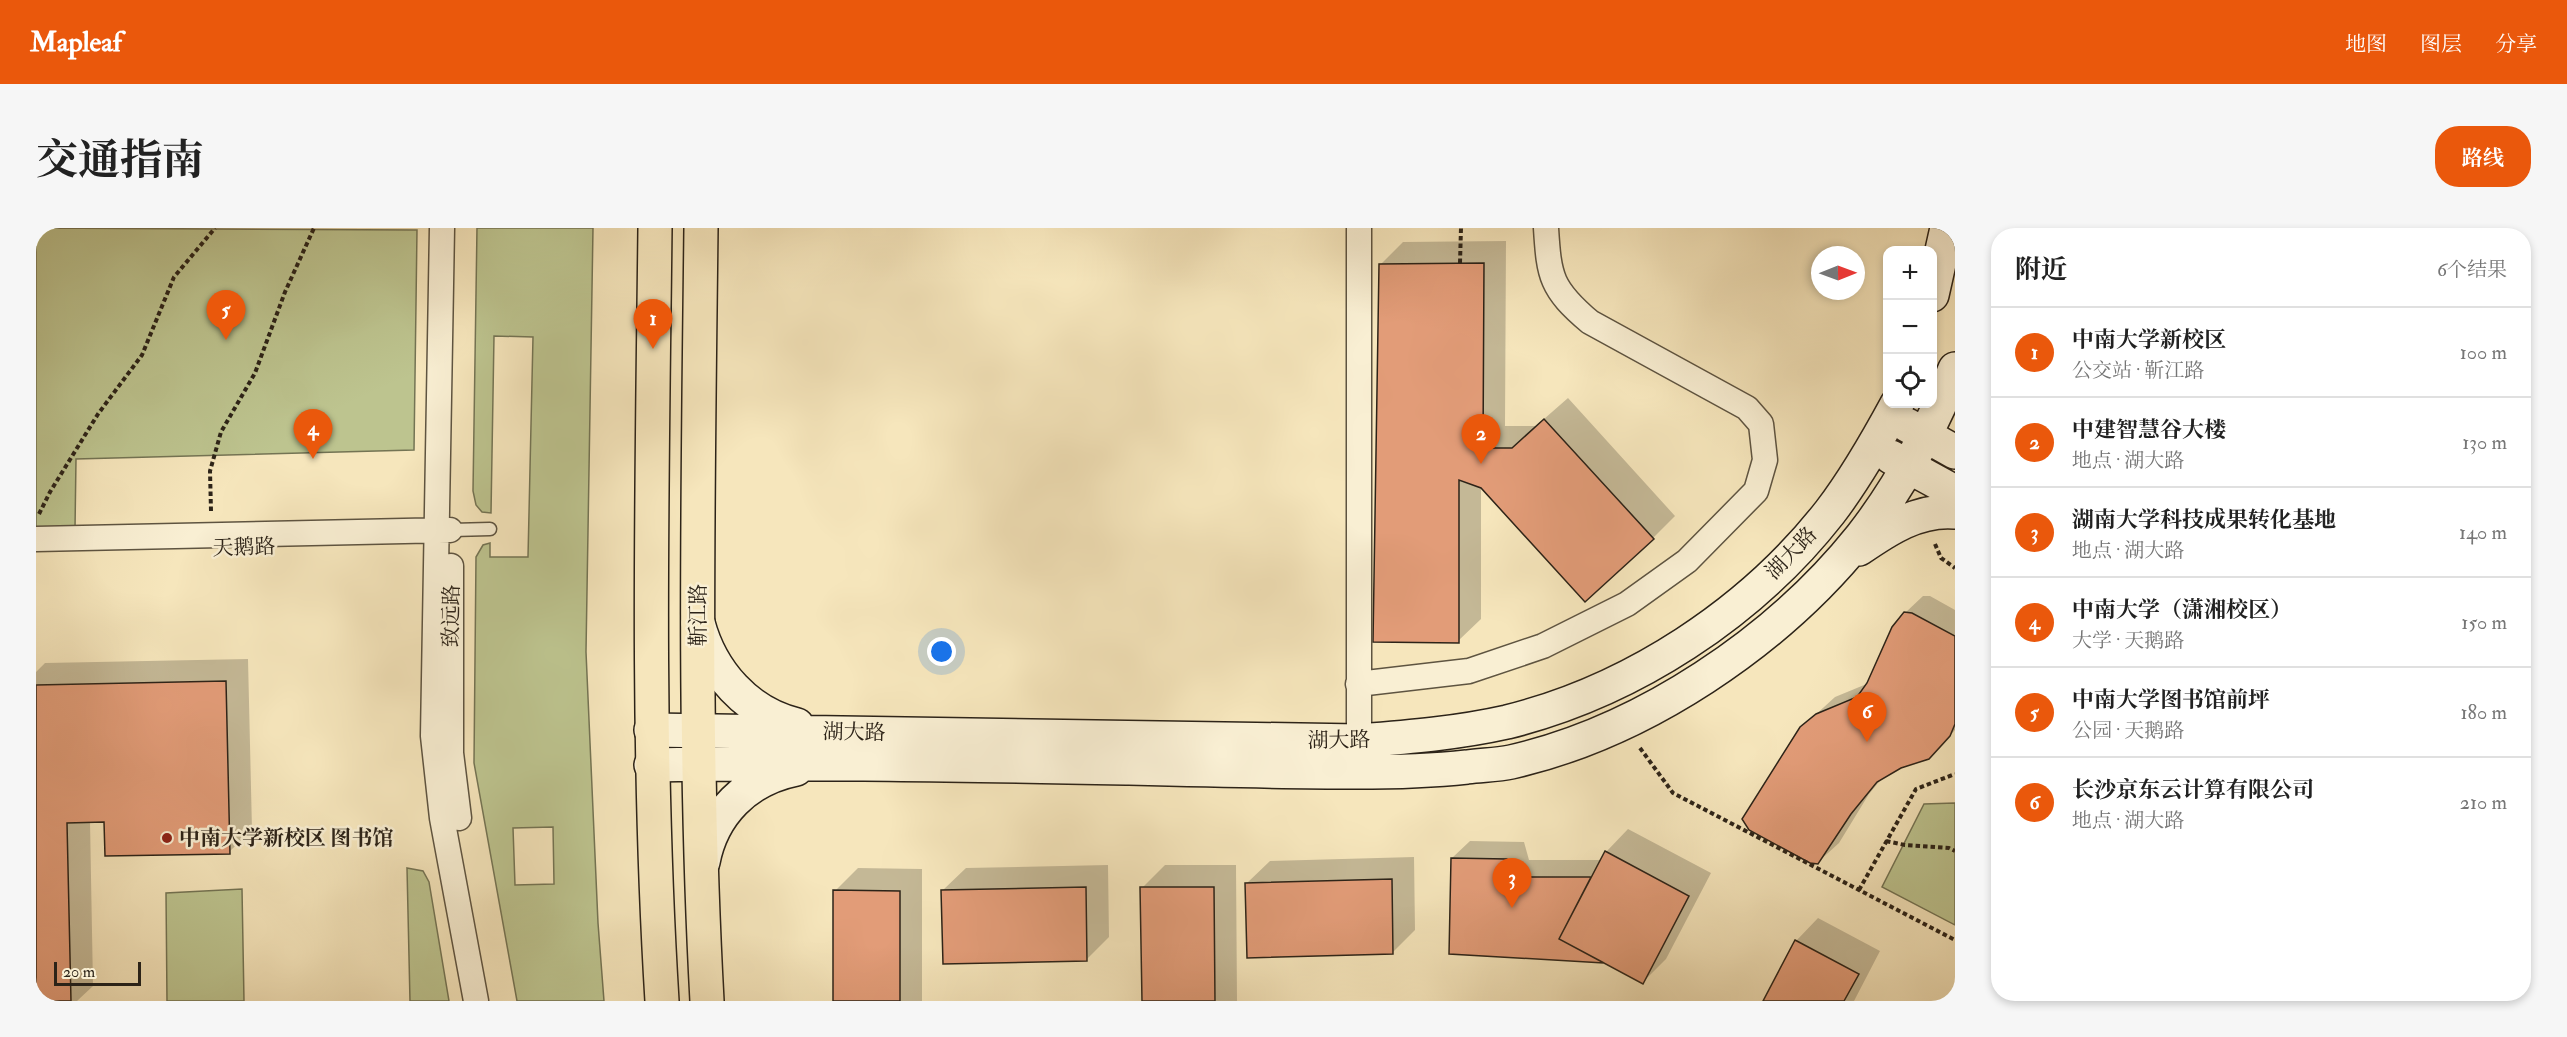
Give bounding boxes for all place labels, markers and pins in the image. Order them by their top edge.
pin: 5 [206,291,246,340]
pin: 1 [634,300,672,349]
pin: 4 [294,410,332,459]
pin: 2 [1462,414,1500,464]
pin: 6 [1848,692,1886,742]
place label: 中南大学新校区 图书馆 [179,825,393,852]
marker: 中南大学新校区 图书馆 [160,831,174,845]
pin: 3 [1492,858,1532,908]

